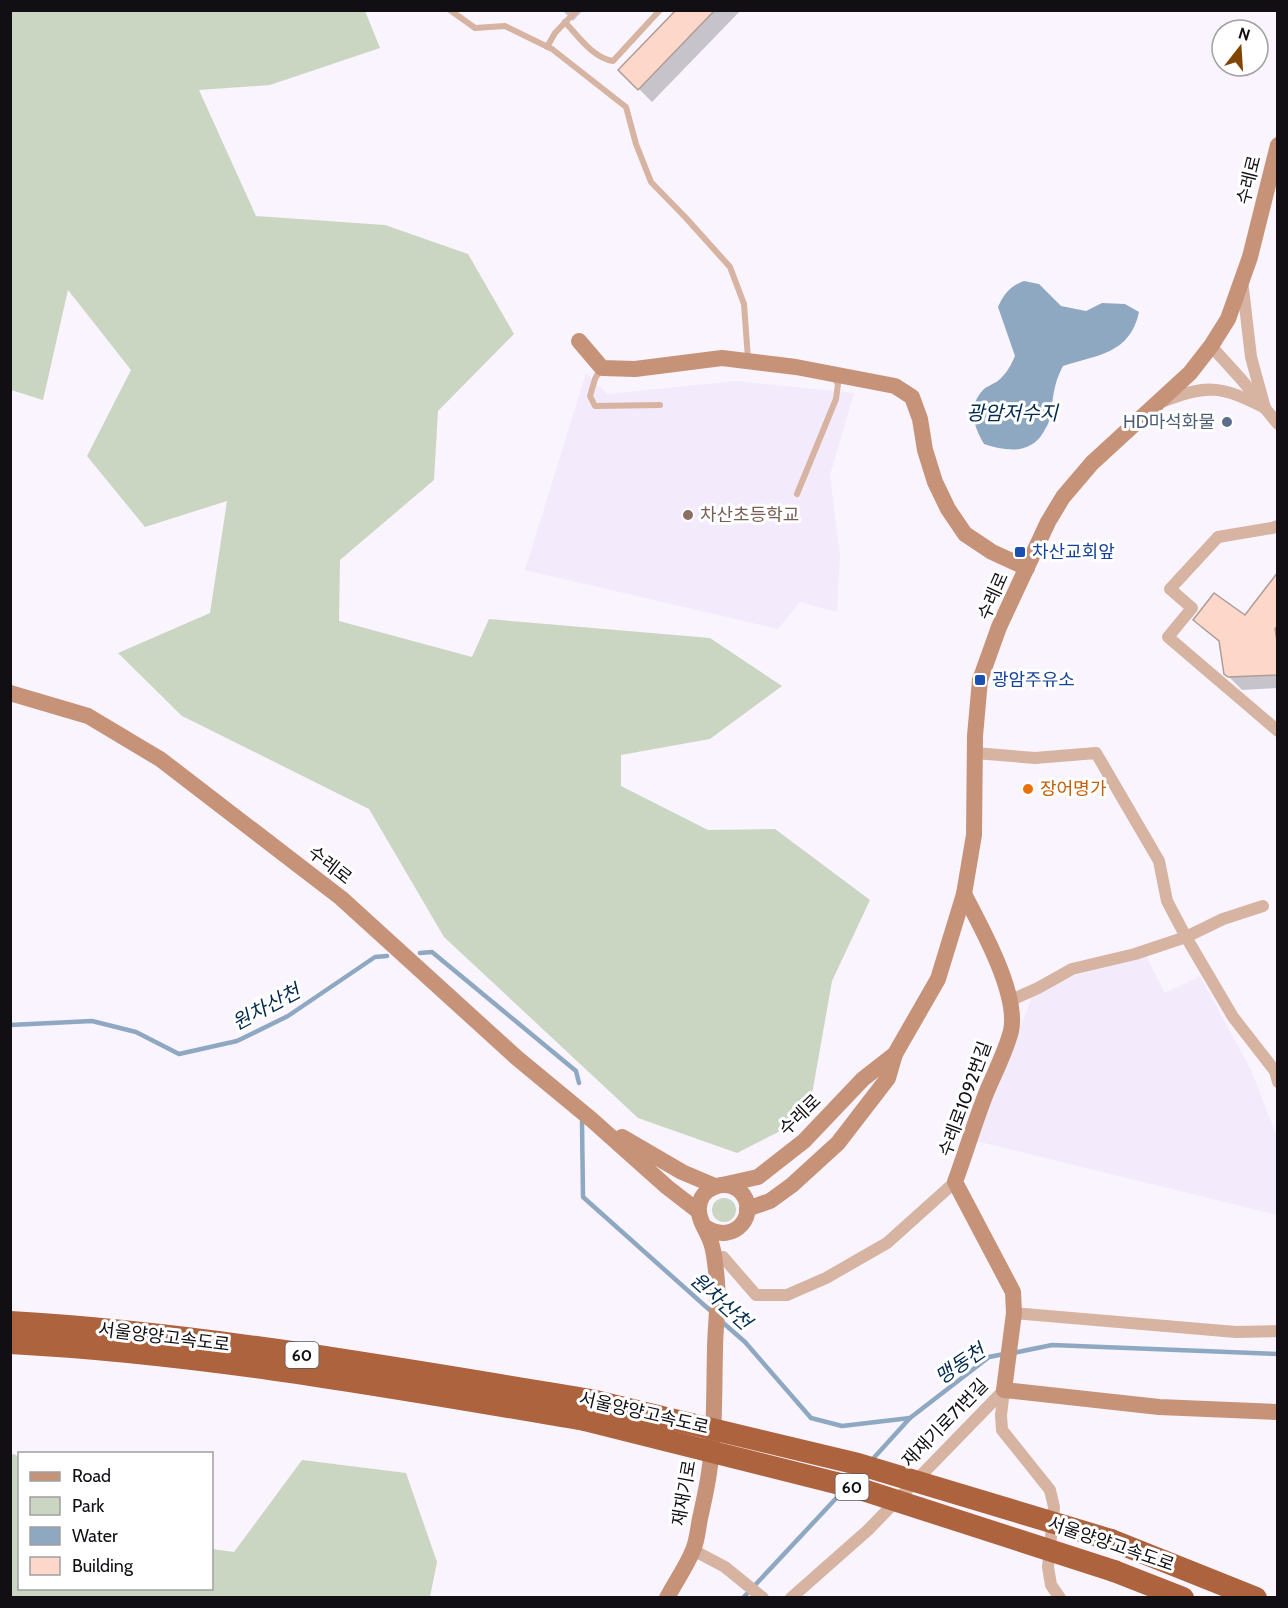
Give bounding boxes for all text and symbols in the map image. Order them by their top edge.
north arrow [1210,18,1270,78]
text: N [1236,23,1252,45]
street label: 수레로 [1232,153,1266,207]
water label: 광암저수지 [966,401,1060,425]
place label: HD마석화물 [1123,411,1215,433]
marker: HD마석화물 [1220,415,1234,429]
place label: 차산초등학교 [700,504,799,526]
marker: 차산초등학교 [681,508,695,522]
place label: 차산교회앞 [1032,541,1115,563]
marker: 차산교회앞 [1013,545,1027,559]
street label: 수레로 [973,569,1013,623]
place label: 광암주유소 [992,669,1075,691]
marker: 광암주유소 [973,673,987,687]
place label: 장어명가 [1040,778,1107,800]
marker: 장어명가 [1021,782,1035,796]
street label: 수레로 [304,841,356,889]
water label: 원차산천 [228,978,306,1035]
street label: 수레로1092번길 [934,1038,996,1160]
street label: 수레로 [774,1090,826,1140]
water label: 원차산천 [686,1267,758,1336]
street label: 서울양양고속도로 [97,1318,231,1356]
water label: 맹동천 [930,1337,992,1389]
road number: 60 [286,1342,318,1368]
street label: 재재기로71번길 [897,1374,993,1472]
street label: 서울양양고속도로 [577,1387,711,1439]
legend [18,1452,213,1590]
street label: 재재기로 [667,1458,701,1528]
text: Road [72,1465,111,1487]
road number: 60 [836,1474,868,1500]
text: Park [72,1495,105,1517]
street label: 서울양양고속도로 [1045,1512,1177,1576]
text: Water [72,1525,118,1547]
text: Building [72,1555,134,1577]

